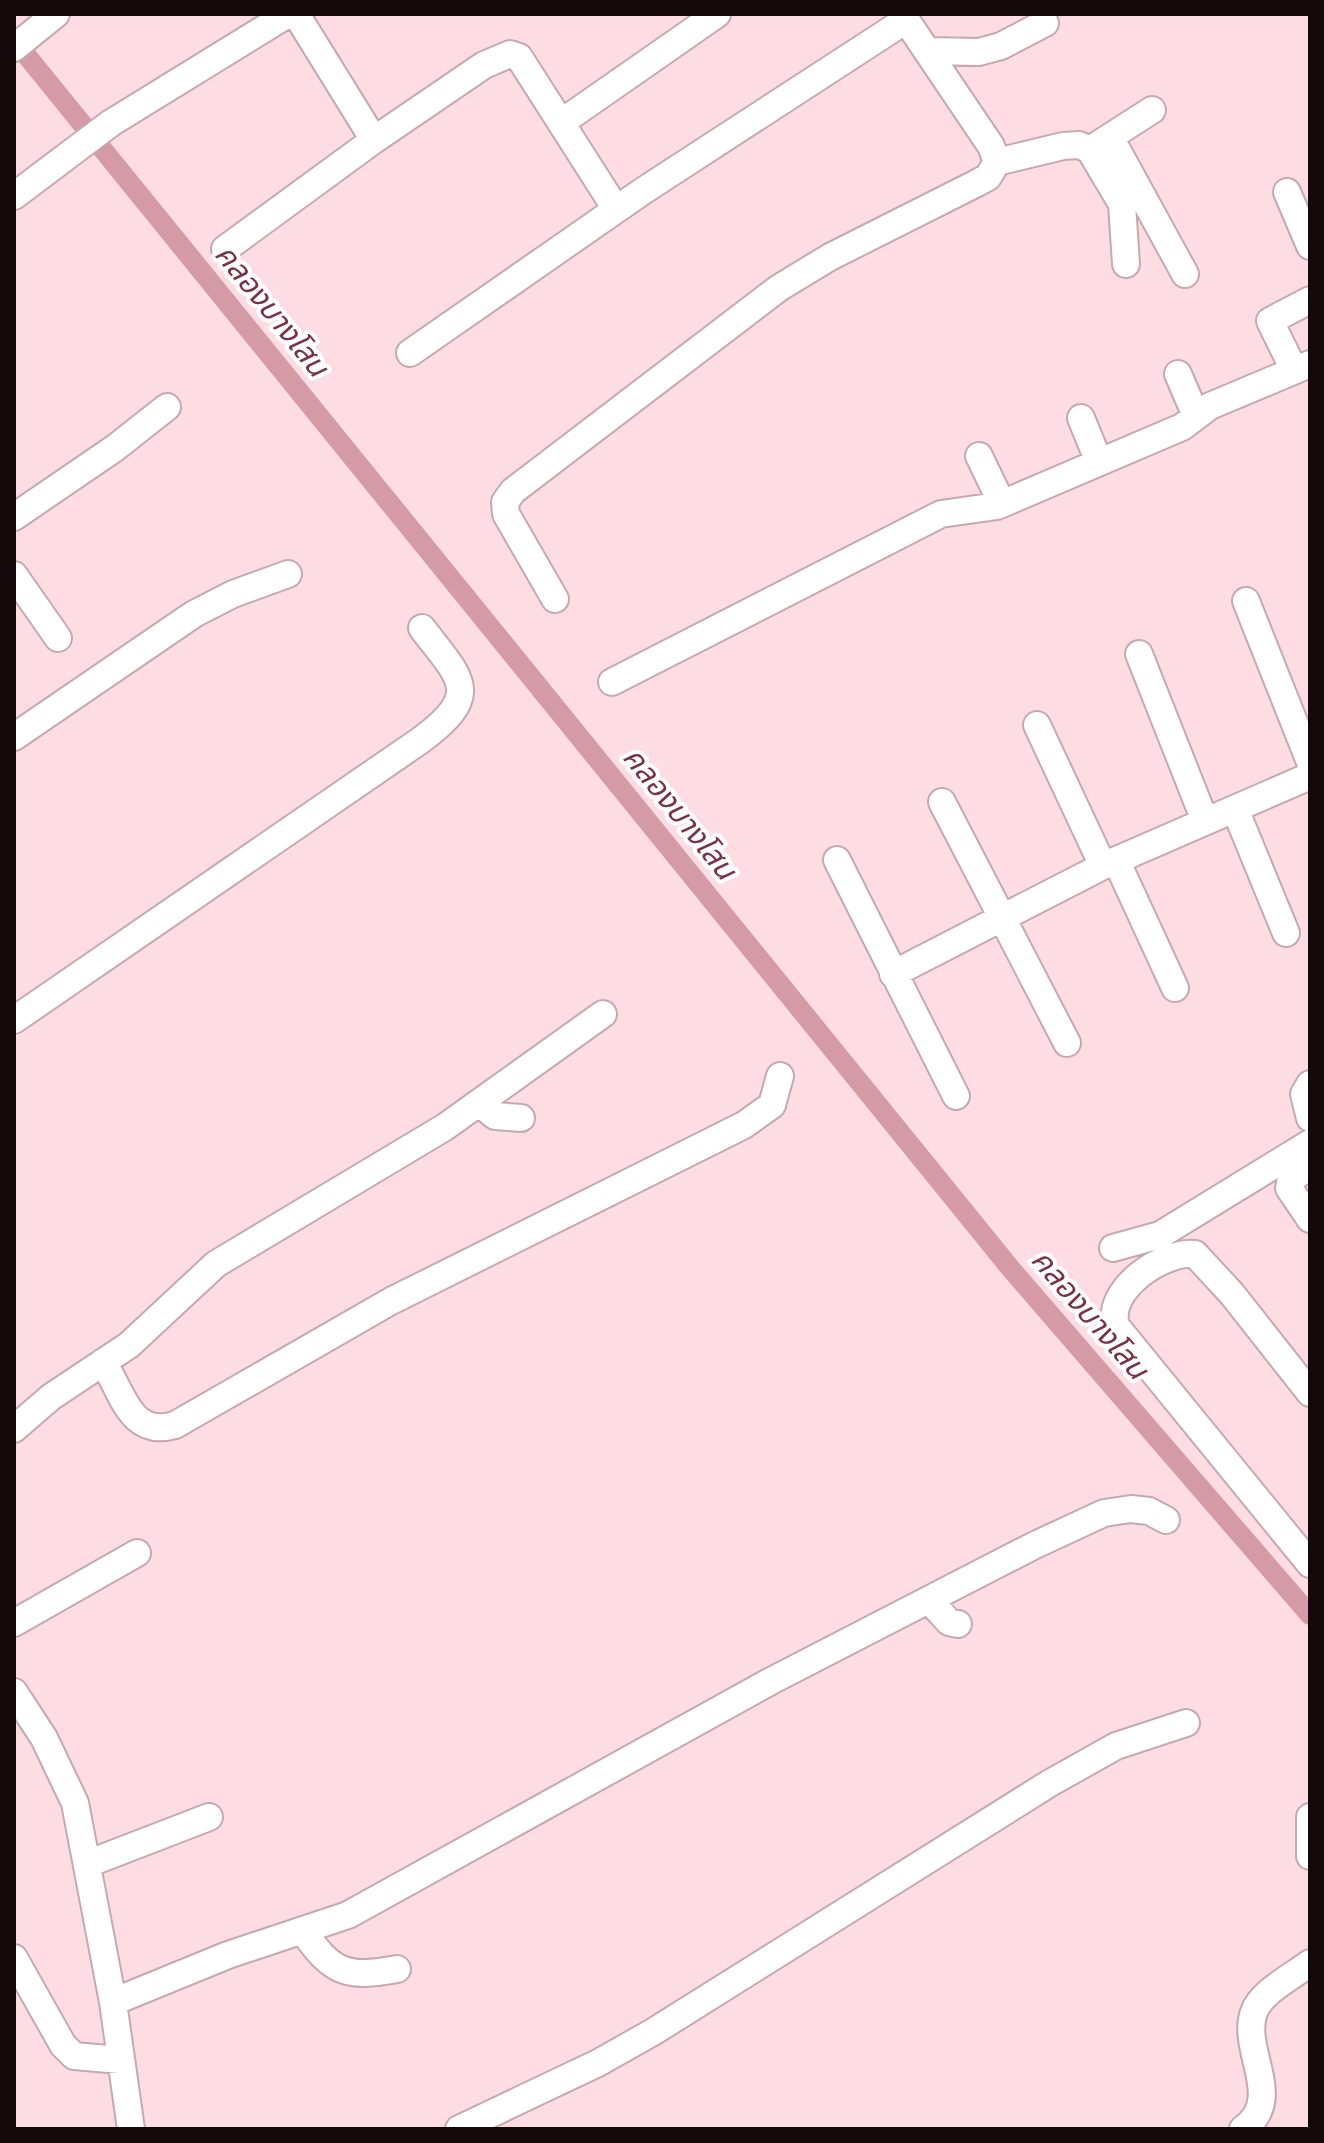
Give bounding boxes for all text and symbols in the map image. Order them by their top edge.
water label: คลองบางโสน [209,238,336,384]
water label: คลองบางโสน [617,741,744,887]
water label: คลองบางโสน [1025,1243,1156,1386]

